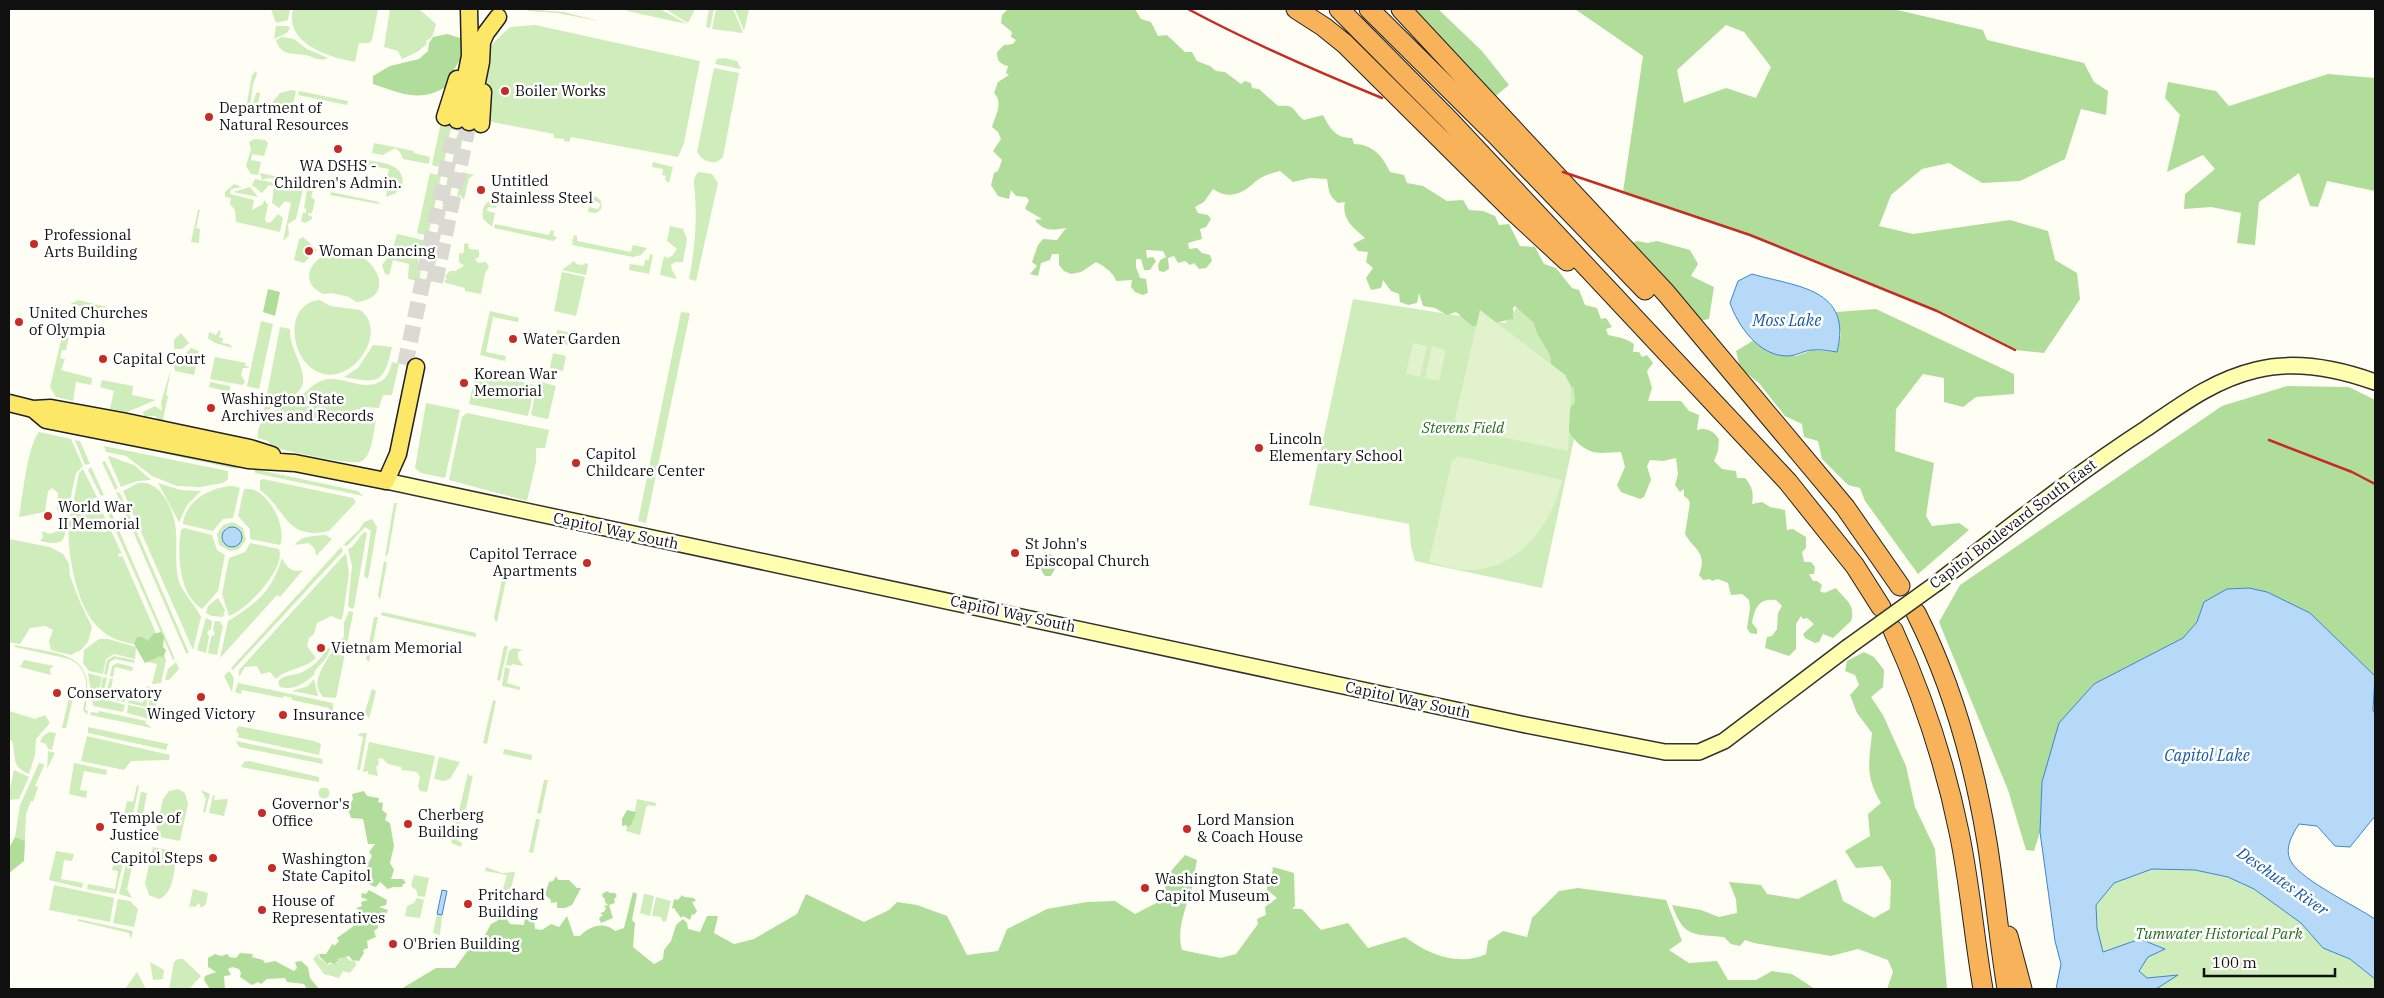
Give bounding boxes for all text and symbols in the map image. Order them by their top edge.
place label: Boiler Works [515,81,606,100]
marker: Boiler Works [499,85,511,97]
place label: Department of Natural Resources [219,98,349,134]
marker: Department of Natural Resources [203,111,215,123]
marker: WA DSHS - Children's Admin. [332,143,344,155]
place label: WA DSHS - Children's Admin. [274,156,402,192]
place label: Untitled Stainless Steel [491,171,593,207]
marker: Untitled Stainless Steel [475,184,487,196]
place label: Professional Arts Building [44,225,137,261]
marker: Professional Arts Building [28,238,40,250]
place label: Woman Dancing [319,241,435,260]
marker: Woman Dancing [303,245,315,257]
place label: United Churches of Olympia [29,303,148,339]
water label: Moss Lake [1752,310,1821,330]
marker: United Churches of Olympia [13,316,25,328]
place label: Water Garden [523,329,621,348]
marker: Water Garden [507,333,519,345]
place label: Capital Court [113,349,206,368]
marker: Capital Court [97,353,109,365]
place label: Korean War Memorial [474,364,558,400]
marker: Korean War Memorial [458,377,470,389]
place label: Washington State Archives and Records [221,389,374,425]
marker: Washington State Archives and Records [205,402,217,414]
park label: Stevens Field [1421,418,1505,437]
place label: Lincoln Elementary School [1269,429,1403,465]
marker: Lincoln Elementary School [1253,442,1265,454]
place label: Capitol Childcare Center [586,444,705,480]
street label: Capitol Boulevard South East [1926,455,2100,593]
marker: Capitol Childcare Center [570,457,582,469]
place label: World War II Memorial [58,497,140,533]
street label: Capitol Way South [552,508,681,553]
marker: World War II Memorial [42,510,54,522]
place label: St John's Episcopal Church [1025,534,1150,570]
place label: Capitol Terrace Apartments [469,544,577,580]
marker: St John's Episcopal Church [1009,547,1021,559]
marker: Capitol Terrace Apartments [581,557,593,569]
street label: Capitol Way South [949,591,1078,636]
place label: Vietnam Memorial [331,638,462,657]
marker: Vietnam Memorial [315,642,327,654]
street label: Capitol Way South [1344,677,1473,722]
place label: Conservatory [67,683,162,702]
marker: Conservatory [51,687,63,699]
marker: Winged Victory [195,691,207,703]
place label: Winged Victory [147,704,255,723]
place label: Insurance [293,705,364,724]
marker: Insurance [277,709,289,721]
water label: Capitol Lake [2164,745,2250,765]
place label: Governor's Office [272,794,350,830]
place label: Cherberg Building [418,805,484,841]
marker: Governor's Office [256,807,268,819]
place label: Temple of Justice [110,808,181,844]
place label: Lord Mansion & Coach House [1197,810,1303,846]
marker: Cherberg Building [402,818,414,830]
marker: Temple of Justice [94,821,106,833]
marker: Lord Mansion & Coach House [1181,823,1193,835]
water label: Deschutes River [2233,842,2333,920]
place label: Capitol Steps [111,848,203,867]
place label: Washington State Capitol [282,849,371,885]
marker: Capitol Steps [207,852,219,864]
marker: Washington State Capitol [266,862,278,874]
place label: Washington State Capitol Museum [1155,869,1278,905]
marker: Washington State Capitol Museum [1139,882,1151,894]
place label: Pritchard Building [478,885,545,921]
place label: House of Representatives [272,891,385,927]
marker: Pritchard Building [462,898,474,910]
marker: House of Representatives [256,904,268,916]
park label: Tumwater Historical Park [2135,924,2303,943]
place label: O'Brien Building [403,934,520,953]
marker: O'Brien Building [387,938,399,950]
scale bar [2204,946,2335,978]
text: 100 m [2212,953,2257,972]

